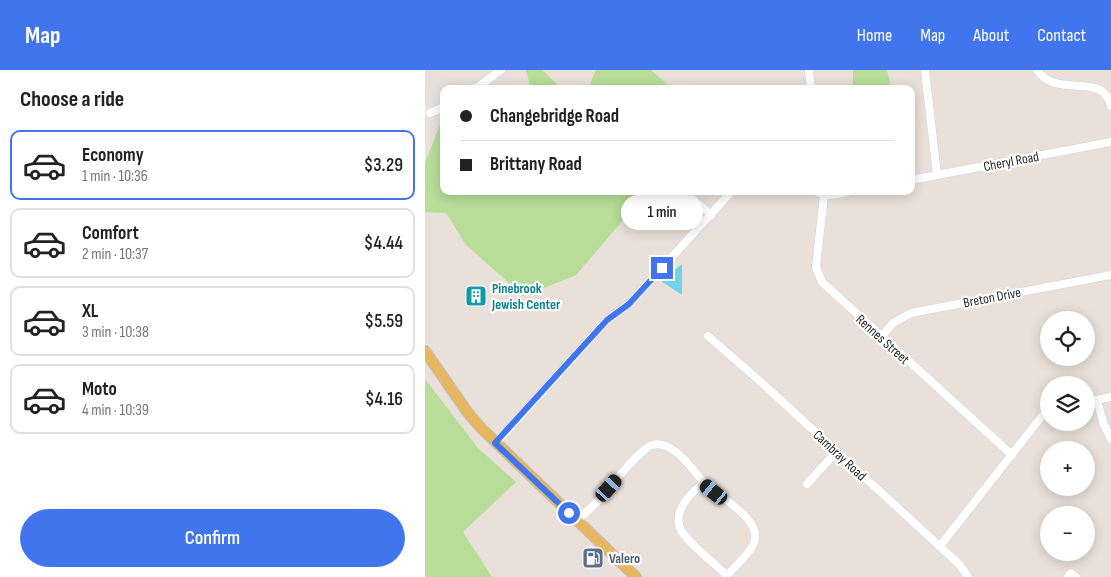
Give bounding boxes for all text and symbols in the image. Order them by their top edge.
text: Map [25,21,60,50]
text: Home [857,25,892,46]
text: Map [920,25,945,46]
text: About [973,25,1009,46]
text: Contact [1037,25,1086,46]
text: Choose a ride [20,86,124,113]
text: Changebridge Road [490,105,619,128]
icon: car [22,143,67,188]
text: Economy [82,144,144,167]
street label: Cheryl Road [982,148,1040,175]
text: Brittany Road [490,153,582,176]
text: $3.29 [364,154,403,177]
text: 1 min · 10:36 [82,167,148,186]
callout: 1 min [621,196,703,230]
text: 1 min [647,203,677,222]
icon: car [22,221,67,266]
text: Comfort [82,222,139,245]
text: $4.44 [364,232,403,255]
text: 2 min · 10:37 [82,245,148,264]
route end [651,257,673,279]
place label: Pinebrook Jewish Center [491,280,561,313]
building icon: Pinebrook Jewish Center [464,284,488,308]
street label: Breton Drive [962,284,1022,311]
icon: car [22,299,67,344]
text: XL [82,300,98,323]
text: $5.59 [365,310,403,333]
street label: Rennes Street [852,311,913,368]
map controls [1040,311,1095,561]
button: locate [1040,311,1095,366]
text: 3 min · 10:38 [82,323,149,342]
button: layers [1040,376,1095,431]
icon: car [22,377,67,422]
text: Moto [82,378,117,401]
text: $4.16 [365,388,403,411]
text: 4 min · 10:39 [82,401,149,420]
street label: Cambray Road [809,426,870,484]
button: + [1040,441,1095,496]
car [593,472,624,504]
car [697,477,730,507]
route start [558,502,580,524]
button: − [1040,506,1095,561]
button: Confirm [20,509,405,567]
fuel station icon: Valero [581,546,605,570]
place label: Valero [609,550,640,567]

